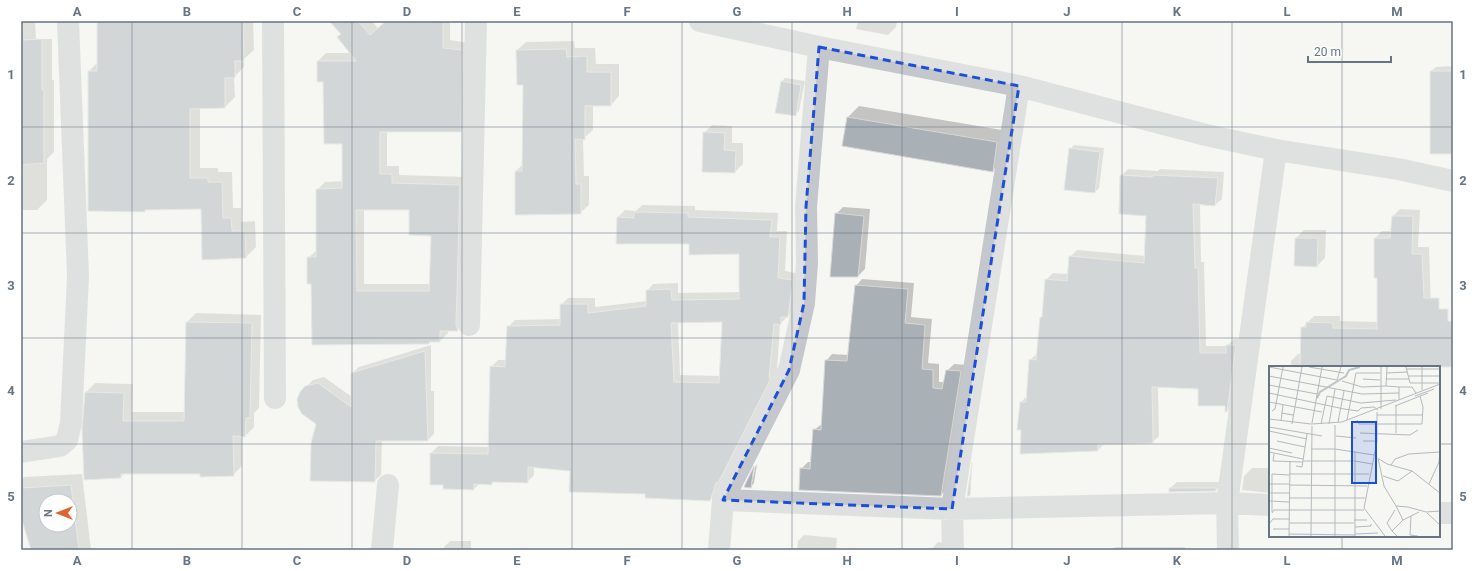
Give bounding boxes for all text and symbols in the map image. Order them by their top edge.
text: A [73,4,82,19]
text: B [183,4,191,19]
text: C [293,4,302,19]
text: D [403,4,411,19]
text: E [513,4,521,19]
text: F [623,4,631,19]
text: G [733,4,742,19]
text: H [842,4,852,19]
text: I [955,4,959,19]
text: J [1063,4,1071,19]
text: K [1173,4,1182,19]
text: L [1283,4,1291,19]
text: M [1391,4,1403,19]
scale bar [1308,38,1391,64]
text: 20 m [1314,45,1341,59]
text: 1 [7,67,15,82]
text: 1 [1459,67,1467,82]
text: 2 [7,173,15,188]
text: 2 [1459,173,1467,188]
text: 3 [7,278,15,293]
text: 3 [1459,278,1467,293]
inset map [1269,366,1440,537]
text: 4 [7,383,15,398]
text: 4 [1459,383,1467,398]
text: 5 [7,489,15,504]
text: 5 [1459,489,1467,504]
north arrow [38,493,78,533]
text: N [42,509,55,517]
text: A [73,553,82,568]
text: B [183,553,191,568]
text: C [293,553,302,568]
text: D [403,553,411,568]
text: E [513,553,521,568]
text: F [623,553,631,568]
text: G [733,553,742,568]
text: H [842,553,852,568]
text: I [955,553,959,568]
text: J [1063,553,1071,568]
text: K [1173,553,1182,568]
text: L [1283,553,1291,568]
text: M [1391,553,1403,568]

